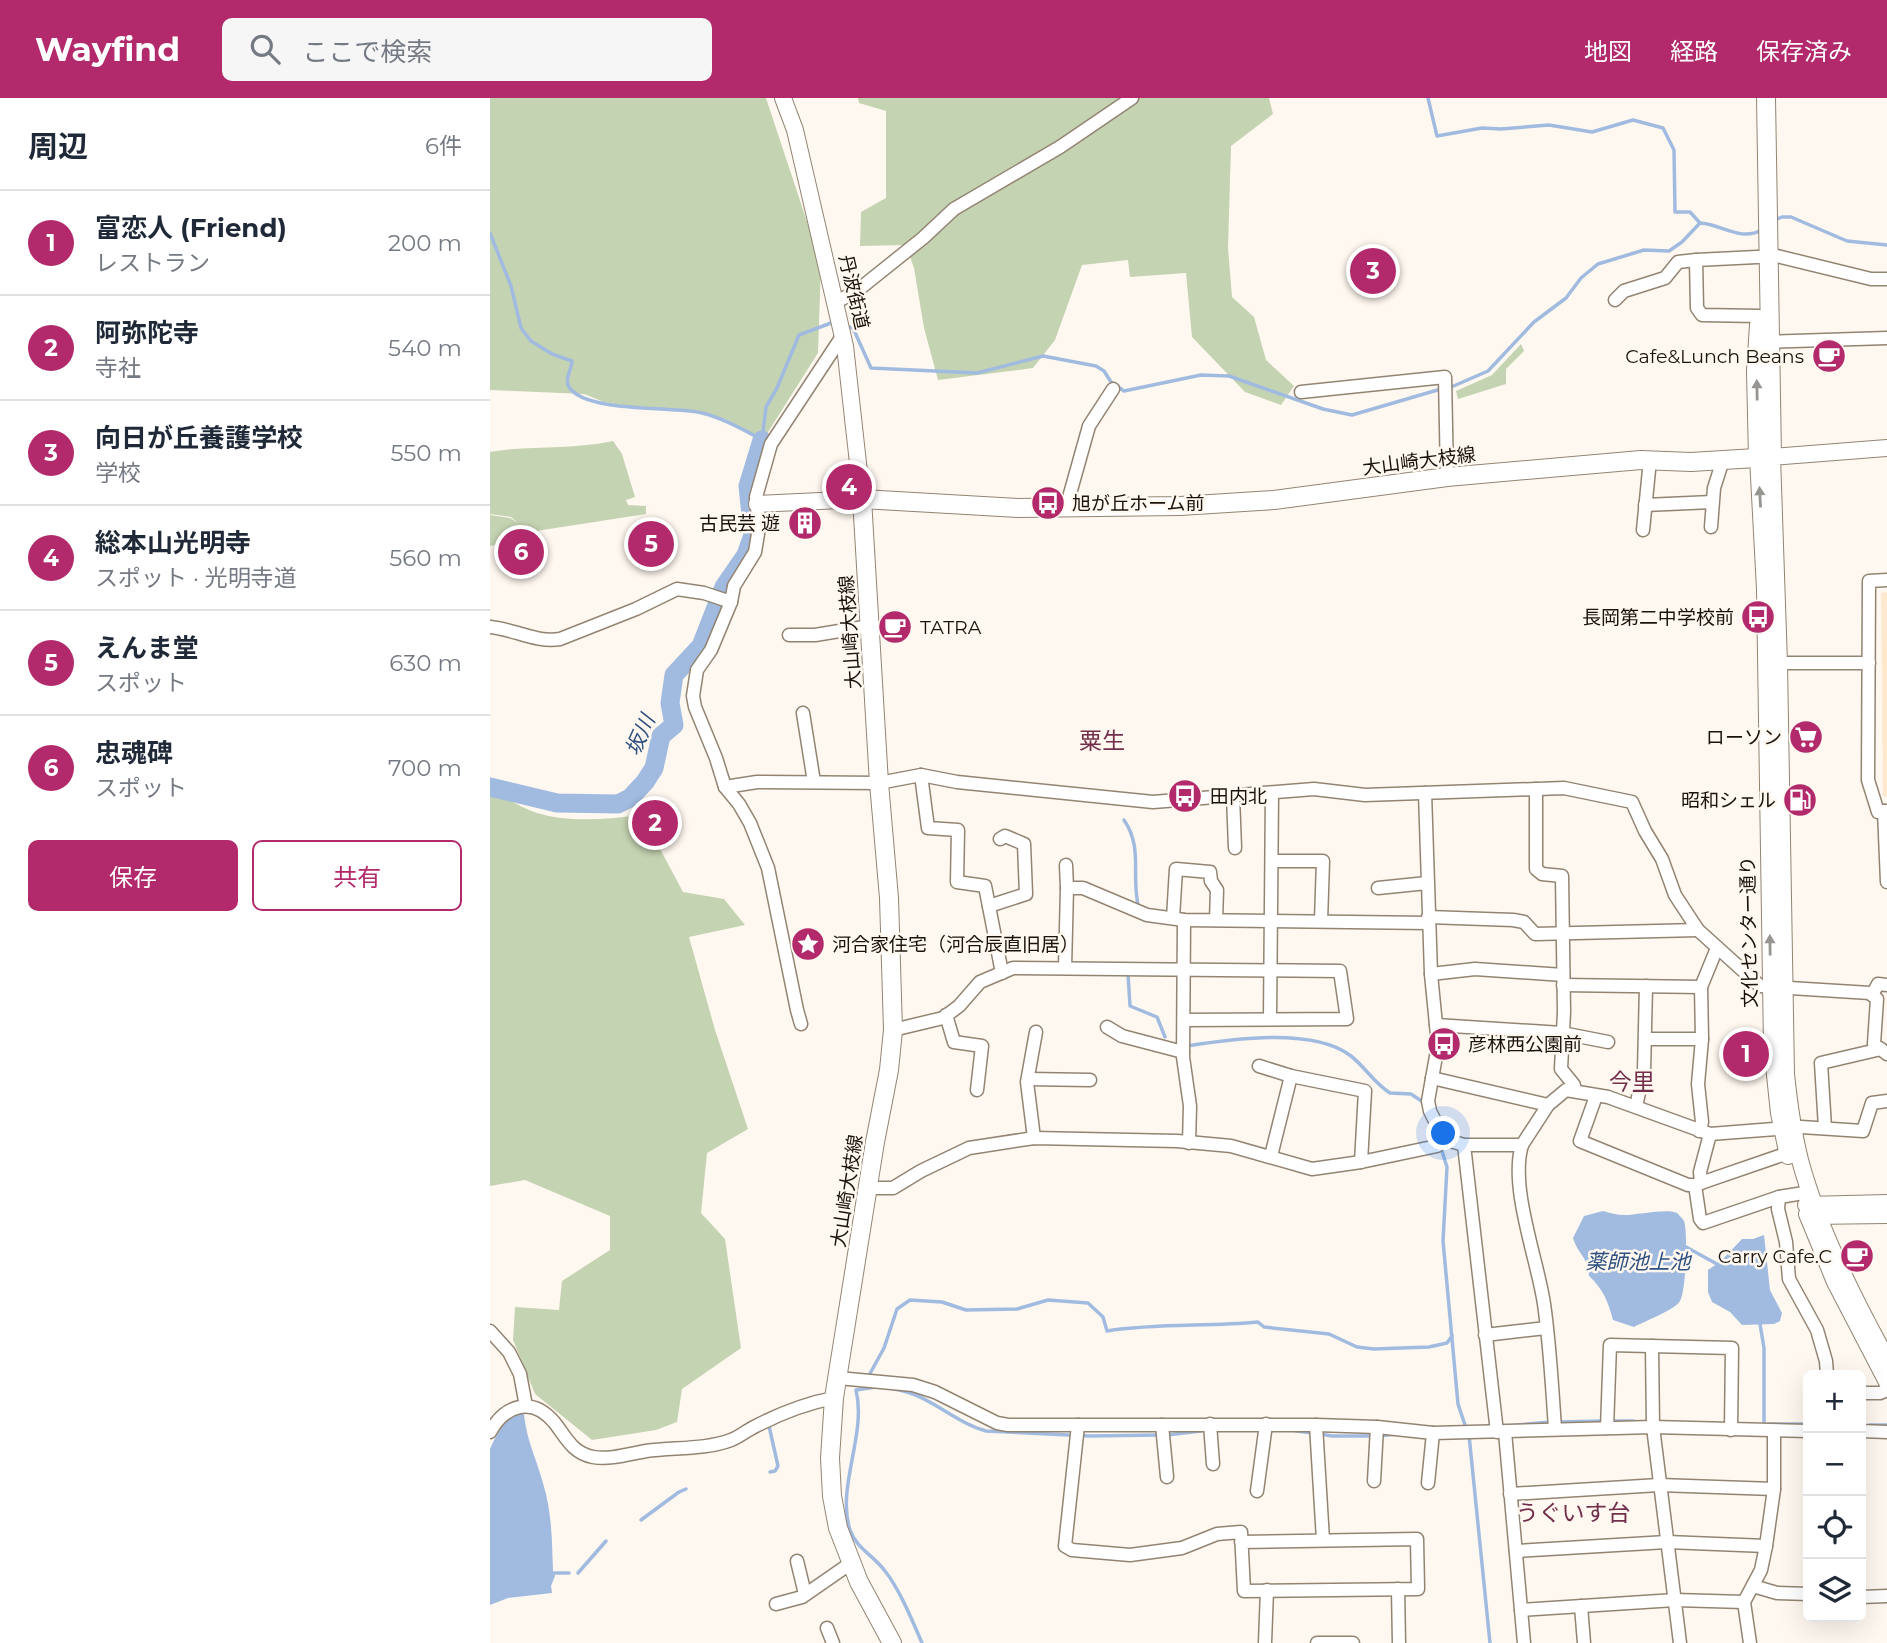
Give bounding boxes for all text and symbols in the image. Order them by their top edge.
search box [222,18,712,81]
text: Wayfind [35,29,180,69]
icon: search [246,30,284,68]
text: ここで検索 [302,36,432,68]
text: 地図 [1584,37,1632,66]
text: 経路 [1670,37,1718,66]
text: 保存済み [1756,37,1852,66]
text: 周辺 [28,128,88,165]
text: 6件 [425,132,462,160]
text: 富恋人 (Friend) [95,212,287,244]
text: 1 [46,229,56,257]
text: 200 m [388,229,462,257]
pin: 3 [1350,245,1396,297]
text: レストラン [95,249,210,277]
street label: 丹波街道 [834,252,874,332]
text: 阿弥陀寺 [95,317,199,349]
text: 2 [44,334,58,362]
text: 540 m [388,334,462,362]
cafe icon: Cafe&Lunch Beans [1810,337,1848,375]
place label: Cafe&Lunch Beans [1625,345,1804,368]
text: 寺社 [95,354,141,382]
one-way arrow [1751,379,1763,401]
text: 向日が丘養護学校 [95,422,303,454]
text: 3 [44,439,58,467]
text: 550 m [390,439,462,467]
street label: 大山崎大枝線 [1361,443,1477,479]
text: 学校 [95,459,141,487]
pin: 4 [826,461,872,513]
bus stop icon: 旭が丘ホーム前 [1029,484,1067,522]
one-way arrow [1754,486,1765,508]
place label: 旭が丘ホーム前 [1072,492,1204,515]
building icon: 古民芸 遊 [786,504,824,542]
place label: 古民芸 遊 [699,512,780,535]
pin: 5 [628,518,674,570]
pin: 6 [498,526,544,578]
text: 総本山光明寺 [95,527,251,559]
text: 4 [43,544,59,572]
text: 560 m [389,544,462,572]
text: スポット · 光明寺道 [95,564,297,592]
street label: 大山崎大枝線 [835,574,865,690]
bus stop icon: 長岡第二中学校前 [1739,598,1777,636]
place label: 長岡第二中学校前 [1582,606,1734,629]
cafe icon: TATRA [876,608,914,646]
place label: TATRA [920,616,982,639]
text: えんま堂 [95,632,199,664]
text: 5 [44,649,58,677]
text: 630 m [389,649,462,677]
text: スポット [95,669,187,697]
water label: 坂川 [620,709,661,759]
supermarket icon: ローソン [1787,718,1825,756]
place label: ローソン [1706,726,1782,749]
district label: 粟生 [1079,727,1125,755]
text: 忠魂碑 [95,737,173,769]
text: 6 [44,754,58,782]
text: 700 m [388,754,462,782]
text: スポット [95,774,187,802]
bus stop icon: 田内北 [1166,777,1204,815]
fuel station icon: 昭和シェル [1781,781,1819,819]
place label: 田内北 [1210,785,1267,808]
place label: 昭和シェル [1681,789,1776,812]
pin: 2 [632,797,678,849]
button: 保存 [28,840,238,911]
button: 共有 [252,840,462,911]
street label: 文化センター通り [1736,856,1762,1008]
place icon: 河合家住宅（河合辰直旧居） [789,925,827,963]
place label: 河合家住宅（河合辰直旧居） [832,933,1079,956]
one-way arrow [1765,934,1776,956]
bus stop icon: 彦林西公園前 [1425,1025,1463,1063]
pin: 1 [1723,1028,1769,1080]
place label: 彦林西公園前 [1468,1033,1582,1056]
district label: 今里 [1609,1068,1655,1096]
your location [1426,1116,1460,1150]
street label: 大山崎大枝線 [827,1133,867,1249]
cafe icon: Carry Cafe.C [1838,1237,1876,1275]
place label: Carry Cafe.C [1718,1245,1832,1268]
water label: 薬師池上池 [1586,1249,1692,1274]
map controls [1803,1370,1866,1622]
button: + [1803,1370,1866,1433]
button: − [1803,1433,1866,1496]
button: locate [1803,1496,1866,1559]
district label: うぐいす台 [1516,1499,1631,1527]
button: layers [1803,1559,1866,1622]

